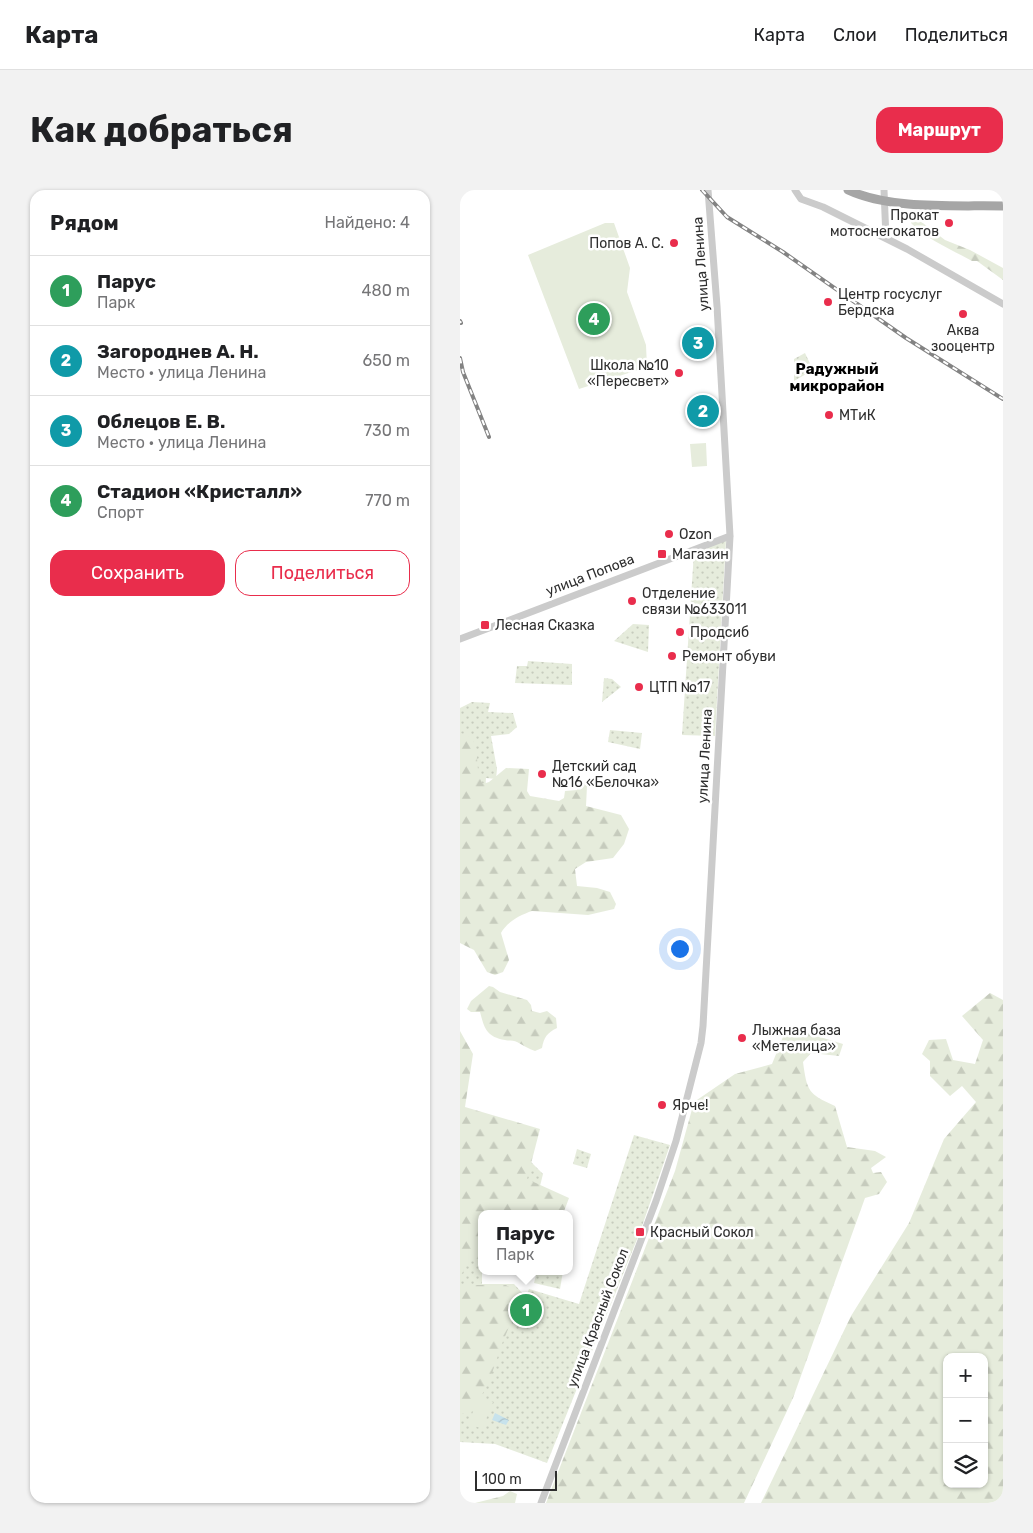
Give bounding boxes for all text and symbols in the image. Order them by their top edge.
text: Карта [25,21,98,49]
text: Карта [754,24,805,46]
text: Слои [833,24,877,46]
text: Поделиться [905,24,1008,46]
button: Маршрут [876,107,1003,153]
text: Как добраться [30,109,293,151]
place label: Прокат мотоснегокатов [830,207,939,240]
text: Рядом [50,210,119,235]
text: Найдено: 4 [325,213,410,232]
street label: улица Ленина [689,216,713,312]
marker: Прокат мотоснегокатов [943,217,955,229]
place label: Попов А. С. [589,235,664,252]
marker: Попов А. С. [668,237,680,249]
text: Парус [97,270,156,293]
text: 1 [62,281,70,300]
text: 480 m [362,281,410,300]
place label: Центр госуслуг Бердска [838,286,942,319]
text: Парк [97,293,135,312]
marker: Центр госуслуг Бердска [822,296,834,308]
pin: 4 [578,300,610,338]
marker: Аква зооцентр [957,308,969,320]
place label: Аква зооцентр [931,322,995,355]
pin: 3 [682,324,714,362]
text: Загороднев А. Н. [97,340,259,363]
text: 2 [61,351,71,370]
text: 650 m [363,351,410,370]
place label: Школа №10 «Пересвет» [587,357,669,390]
district label: Радужный микрорайон [790,360,884,395]
text: Место · улица Ленина [97,363,266,382]
marker: Школа №10 «Пересвет» [673,367,685,379]
pin: 2 [687,392,719,430]
place label: МТиК [839,407,876,424]
marker: МТиК [823,409,835,421]
text: Облецов Е. В. [97,410,225,433]
text: 3 [61,421,71,440]
text: 730 m [364,421,410,440]
text: Место · улица Ленина [97,433,266,452]
text: Стадион «Кристалл» [97,480,302,503]
text: 4 [61,491,71,510]
text: 770 m [365,491,410,510]
text: Спорт [97,503,144,522]
place label: Ozon [679,526,712,543]
marker: Ozon [663,528,675,540]
place label: Магазин [672,546,729,563]
marker: Магазин [656,548,668,560]
button: Сохранить [50,550,225,596]
button: Поделиться [235,550,410,596]
street label: улица Попова [543,550,637,600]
place label: Отделение связи №633011 [642,585,747,618]
marker: Отделение связи №633011 [626,595,638,607]
place label: Лесная Сказка [495,617,595,634]
marker: Лесная Сказка [479,619,491,631]
place label: Продсиб [690,624,749,641]
marker: Продсиб [674,626,686,638]
place label: Ремонт обуви [682,648,776,665]
marker: Ремонт обуви [666,650,678,662]
place label: ЦТП №17 [649,679,710,696]
marker: ЦТП №17 [633,681,645,693]
street label: улица Ленина [694,708,716,804]
place label: Детский сад №16 «Белочка» [552,758,659,791]
marker: Детский сад №16 «Белочка» [536,768,548,780]
your location [667,936,693,962]
place label: Лыжная база «Метелица» [752,1022,841,1055]
marker: Лыжная база «Метелица» [736,1032,748,1044]
place label: Ярче! [672,1097,709,1114]
marker: Ярче! [656,1099,668,1111]
popup [478,1210,573,1275]
text: Парус [496,1222,555,1245]
place label: Красный Сокол [650,1224,754,1241]
marker: Красный Сокол [634,1226,646,1238]
text: Парк [496,1245,534,1264]
street label: улица Красный Сокол [564,1246,632,1390]
pin: 1 [510,1291,542,1329]
map controls [943,1353,988,1488]
button: + [943,1353,988,1398]
button: − [943,1398,988,1443]
button: layers [943,1443,988,1488]
scale bar [475,1468,558,1491]
text: 100 m [482,1471,522,1488]

